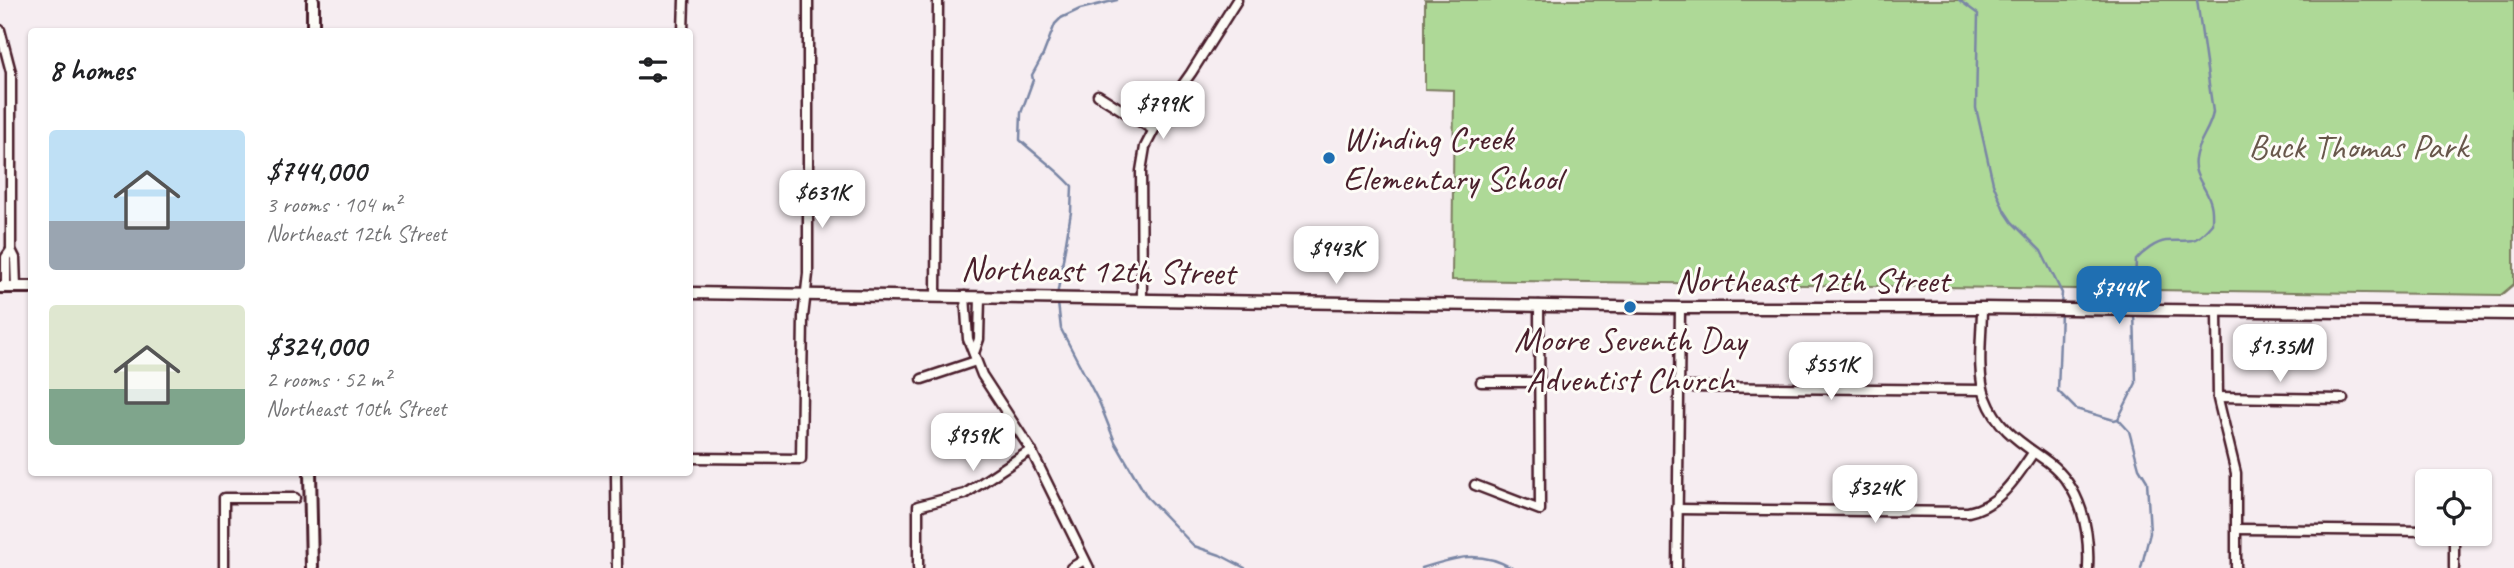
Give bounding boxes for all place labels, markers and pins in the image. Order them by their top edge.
pin: $799K [1114,82,1212,141]
place label: Winding Creek Elementary School [1343,116,1568,201]
marker: Winding Creek Elementary School [1321,150,1337,166]
pin: $631K [773,170,871,230]
pin: $943K [1287,226,1385,286]
pin: $744K [2070,266,2168,326]
marker: Moore Seventh Day Adventist Church [1622,299,1638,315]
place label: Moore Seventh Day Adventist Church [1514,317,1749,402]
pin: $1.35M [2223,324,2337,384]
pin: $551K [1782,342,1880,402]
pin: $959K [924,414,1022,473]
pin: $324K [1826,466,1924,525]

